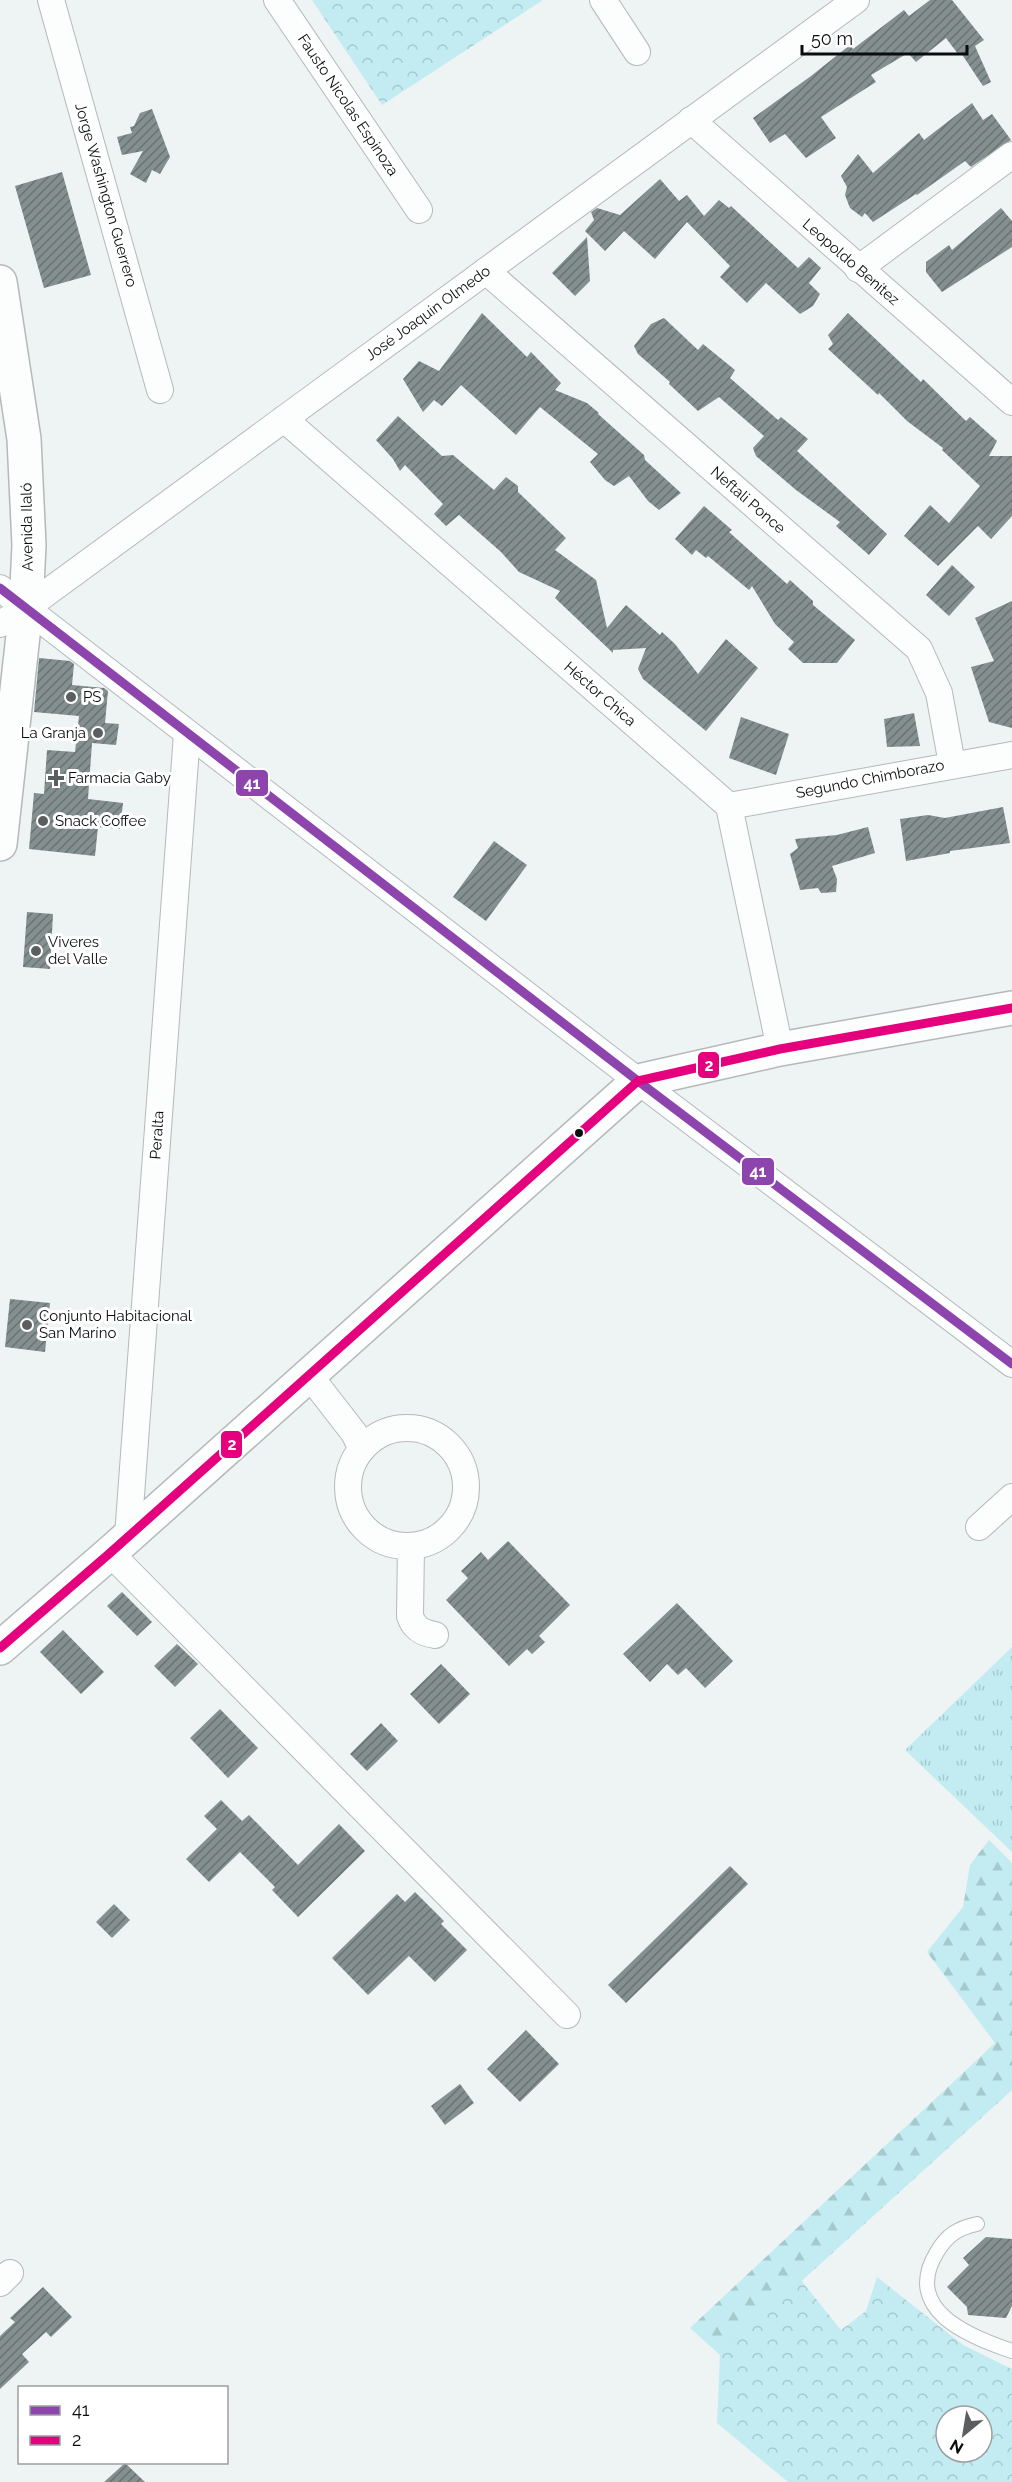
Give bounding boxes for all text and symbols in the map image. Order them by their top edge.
scale bar [802,18,967,56]
text: 50 m [811,28,853,49]
street label: Fausto Nicolas Espinoza [294,31,402,179]
street label: Jorge Washington Guerrero [71,101,141,289]
street label: Leopoldo Benítez [799,215,903,309]
street label: José Joaquin Olmedo [362,262,494,364]
street label: Neftali Ponce [707,463,789,538]
street label: Avenida Ilaló [17,483,37,571]
street label: Héctor Chica [560,658,640,730]
place label: PS [83,688,101,706]
marker: PS [64,690,78,704]
place label: La Granja [21,724,86,742]
marker: La Granja [91,726,105,740]
street label: Segundo Chimborazo [794,756,946,802]
place label: Farmacia Gaby [68,769,171,787]
line badge: 41 [235,769,269,797]
marker: Farmacia Gaby [49,771,63,785]
text: 41 [243,774,261,793]
place label: Snack Coffee [55,812,146,830]
marker: Snack Coffee [36,814,50,828]
place label: Viveres del Valle [48,933,108,968]
marker: Viveres del Valle [29,944,43,958]
line badge: 2 [697,1051,720,1079]
text: 2 [704,1056,714,1075]
street label: Peralta [146,1110,168,1160]
unlabelled marker [573,1127,585,1139]
line badge: 41 [741,1157,775,1186]
text: 41 [749,1162,767,1181]
place label: Conjunto Habitacional San Maríno [39,1307,193,1342]
marker: Conjunto Habitacional San Maríno [20,1318,34,1332]
line badge: 2 [220,1430,243,1459]
text: 2 [227,1435,237,1454]
legend [18,2386,228,2464]
text: 41 [72,2399,90,2420]
north arrow [934,2404,994,2464]
text: 2 [72,2429,81,2450]
text: N [947,2435,967,2458]

